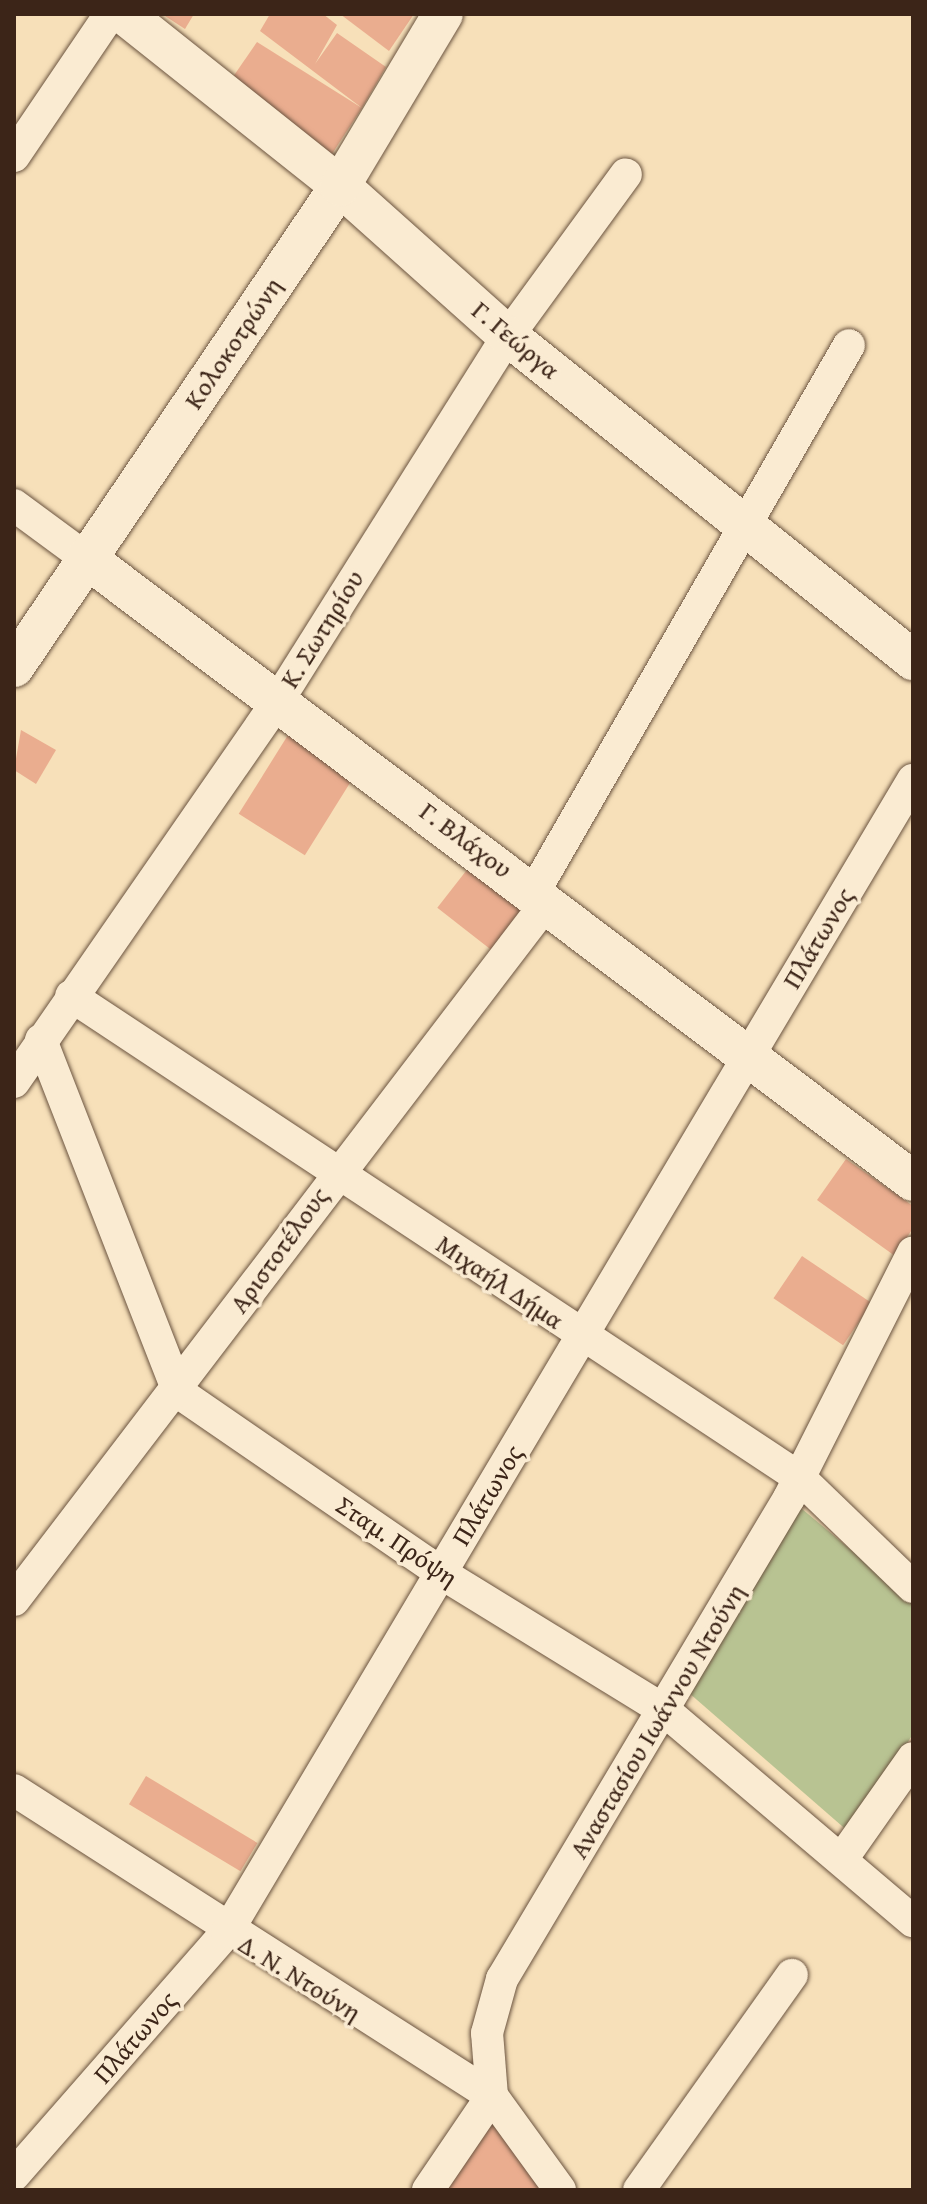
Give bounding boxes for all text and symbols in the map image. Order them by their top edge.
street label: Κολοκοτρώνη [178,271,288,415]
street label: Γ. Γεώργα [466,294,566,386]
street label: Κ. Σωτηρίου [274,564,370,694]
street label: Γ. Βλάχου [414,795,518,885]
street label: Πλάτωνος [776,882,860,994]
street label: Αριστοτέλους [223,1181,335,1319]
street label: Μιχαήλ Δήμα [431,1228,569,1336]
street label: Πλάτωνος [445,1439,529,1551]
street label: Σταμ. Πρόψη [330,1489,464,1593]
street label: Αναστασίου Ιωάννου Ντούνη [563,1578,751,1864]
street label: Δ. Ν. Ντούνη [233,1928,367,2028]
street label: Πλάτωνος [87,1985,183,2089]

